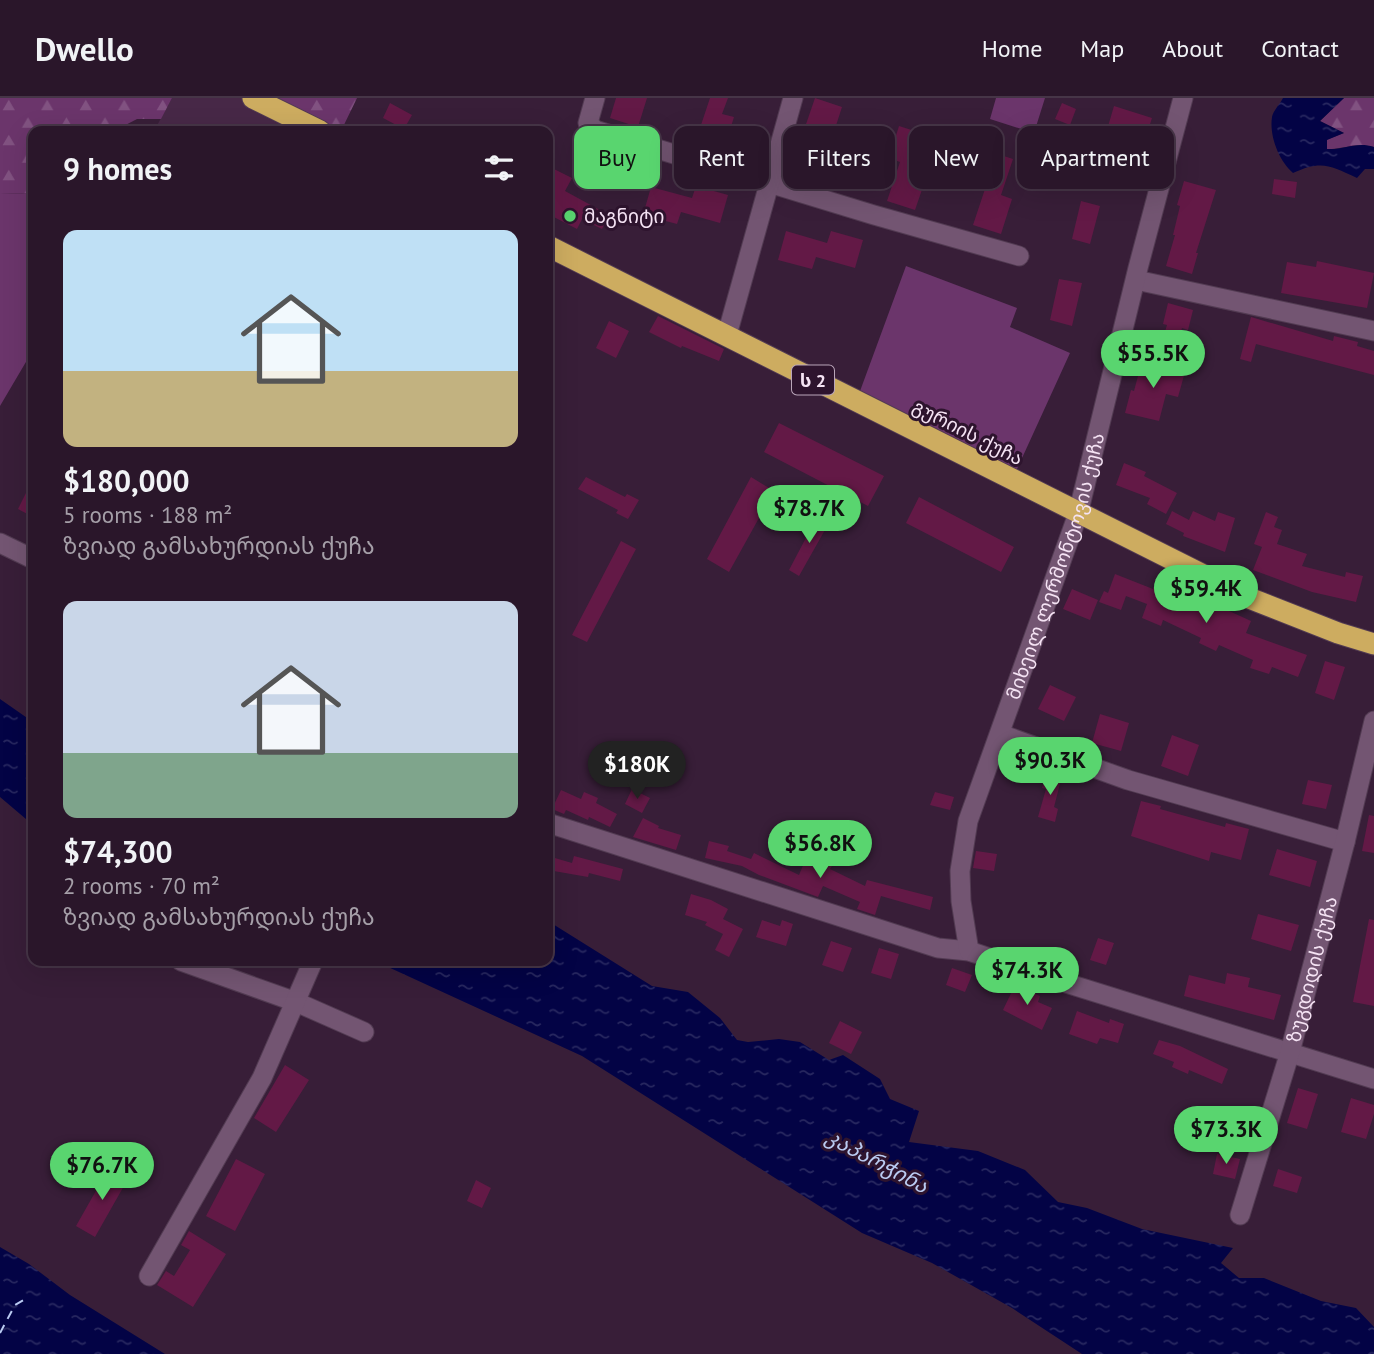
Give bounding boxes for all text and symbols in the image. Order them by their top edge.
text: Dwello [35,27,134,70]
text: Home [982,33,1042,64]
text: Map [1080,33,1124,64]
text: About [1162,33,1223,64]
text: Contact [1261,33,1339,64]
chip: Buy [574,126,660,189]
chip: Rent [674,126,769,189]
chip: Filters [783,126,895,189]
chip: New [909,126,1003,189]
chip: Apartment [1017,126,1174,189]
text: 9 homes [63,149,172,188]
icon: filters [480,149,518,187]
place label: მაგნიტი [584,204,664,228]
marker: მაგნიტი [562,208,578,224]
icon: home [228,276,354,402]
pin: $55.5K [1096,330,1210,390]
text: $55.5K [1117,338,1189,367]
road number: ს 2 [792,366,834,394]
street label: გურიის ქუჩა [909,394,1027,470]
street label: მიხეილ ლერმონტოვის ქუჩა [1001,430,1109,703]
text: $180,000 [63,461,190,500]
pin: $78.7K [752,486,866,545]
text: $78.7K [773,493,845,522]
text: 5 rooms · 188 m² [63,500,232,529]
text: ზვიად გამსახურდიას ქუჩა [63,531,375,560]
pin: $59.4K [1149,566,1263,625]
text: $59.4K [1170,573,1242,602]
icon: home [228,647,354,773]
pin: $90.3K [993,738,1107,797]
pin: $180K [588,742,686,801]
text: $90.3K [1014,745,1086,774]
text: $180K [604,749,670,778]
pin: $56.8K [763,820,877,880]
text: $56.8K [784,828,856,857]
text: $74,300 [63,832,173,871]
text: 2 rooms · 70 m² [63,871,220,900]
street label: ზუგდიდის ქუჩა [1281,894,1342,1045]
text: ზვიად გამსახურდიას ქუჩა [63,902,375,931]
pin: $74.3K [970,948,1084,1007]
text: $74.3K [991,955,1063,984]
pin: $73.3K [1169,1107,1283,1166]
text: $73.3K [1190,1114,1262,1143]
water label: კაპარჭინა [821,1123,933,1199]
pin: $76.7K [45,1142,159,1202]
text: $76.7K [66,1150,138,1179]

